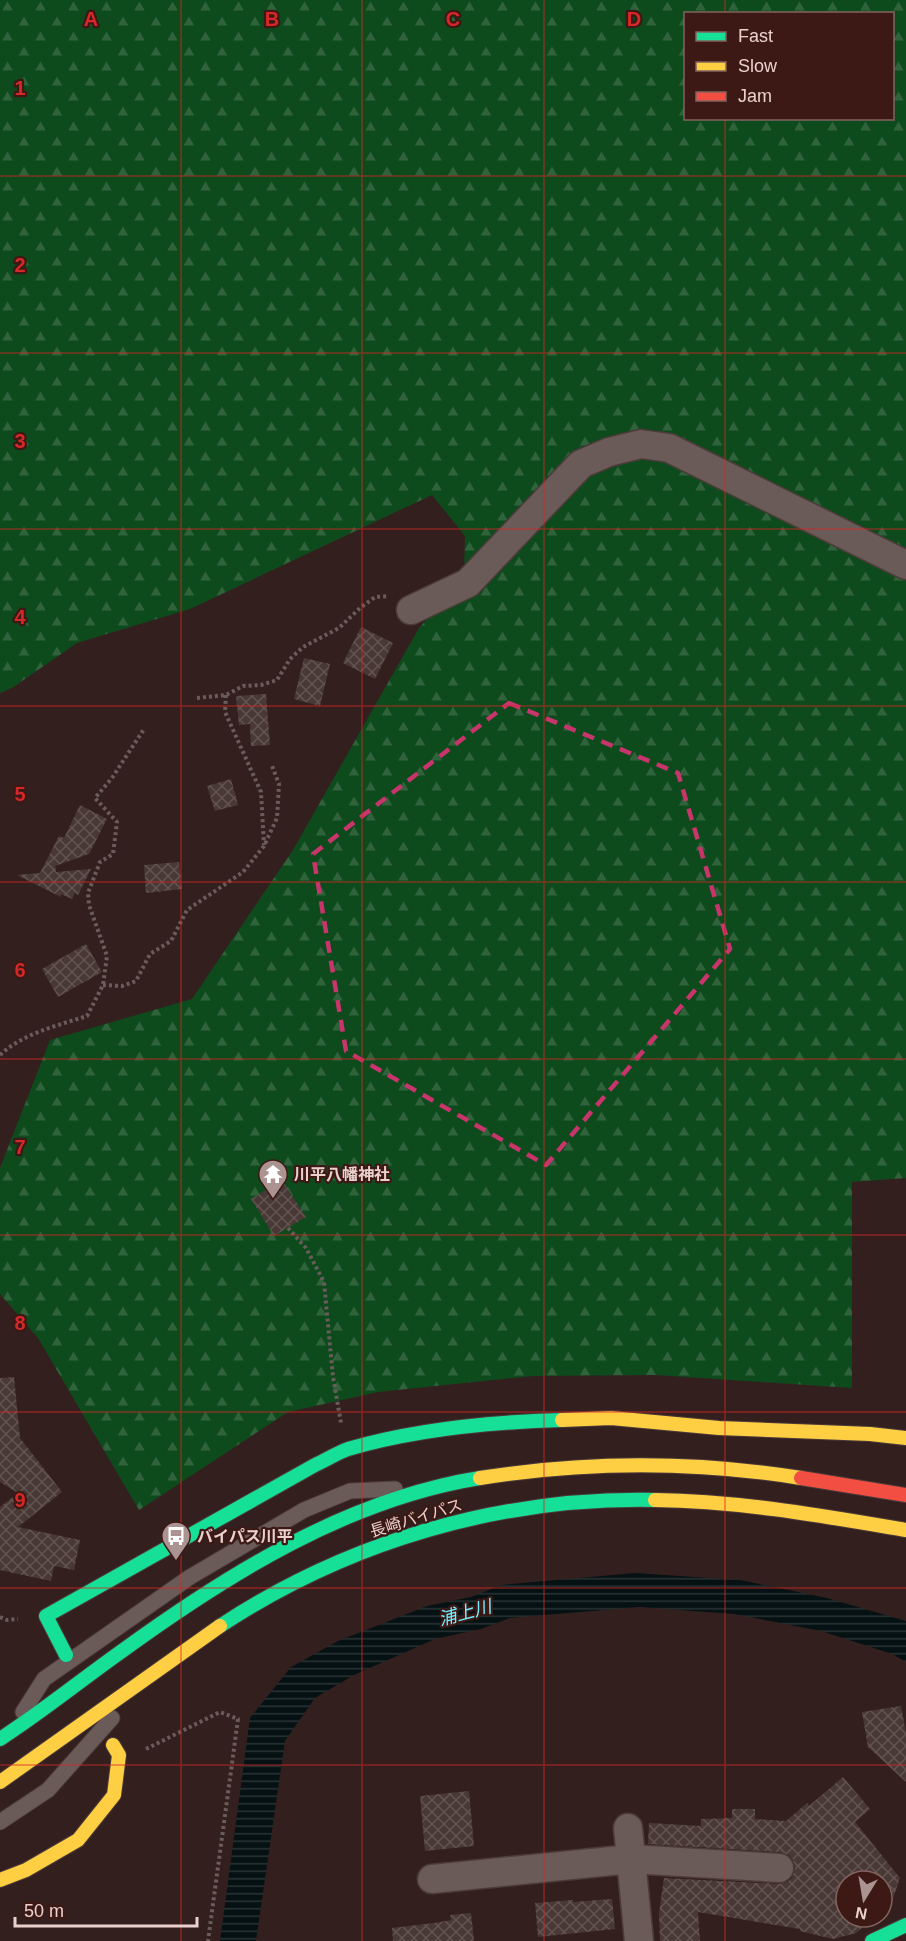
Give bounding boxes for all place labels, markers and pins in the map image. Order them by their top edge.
temple icon: 川平八幡神社 [257,1158,289,1200]
place label: 川平八幡神社 [294,1165,390,1183]
bus stop icon: バイパス川平 [160,1520,192,1562]
place label: バイパス川平 [197,1528,293,1545]

